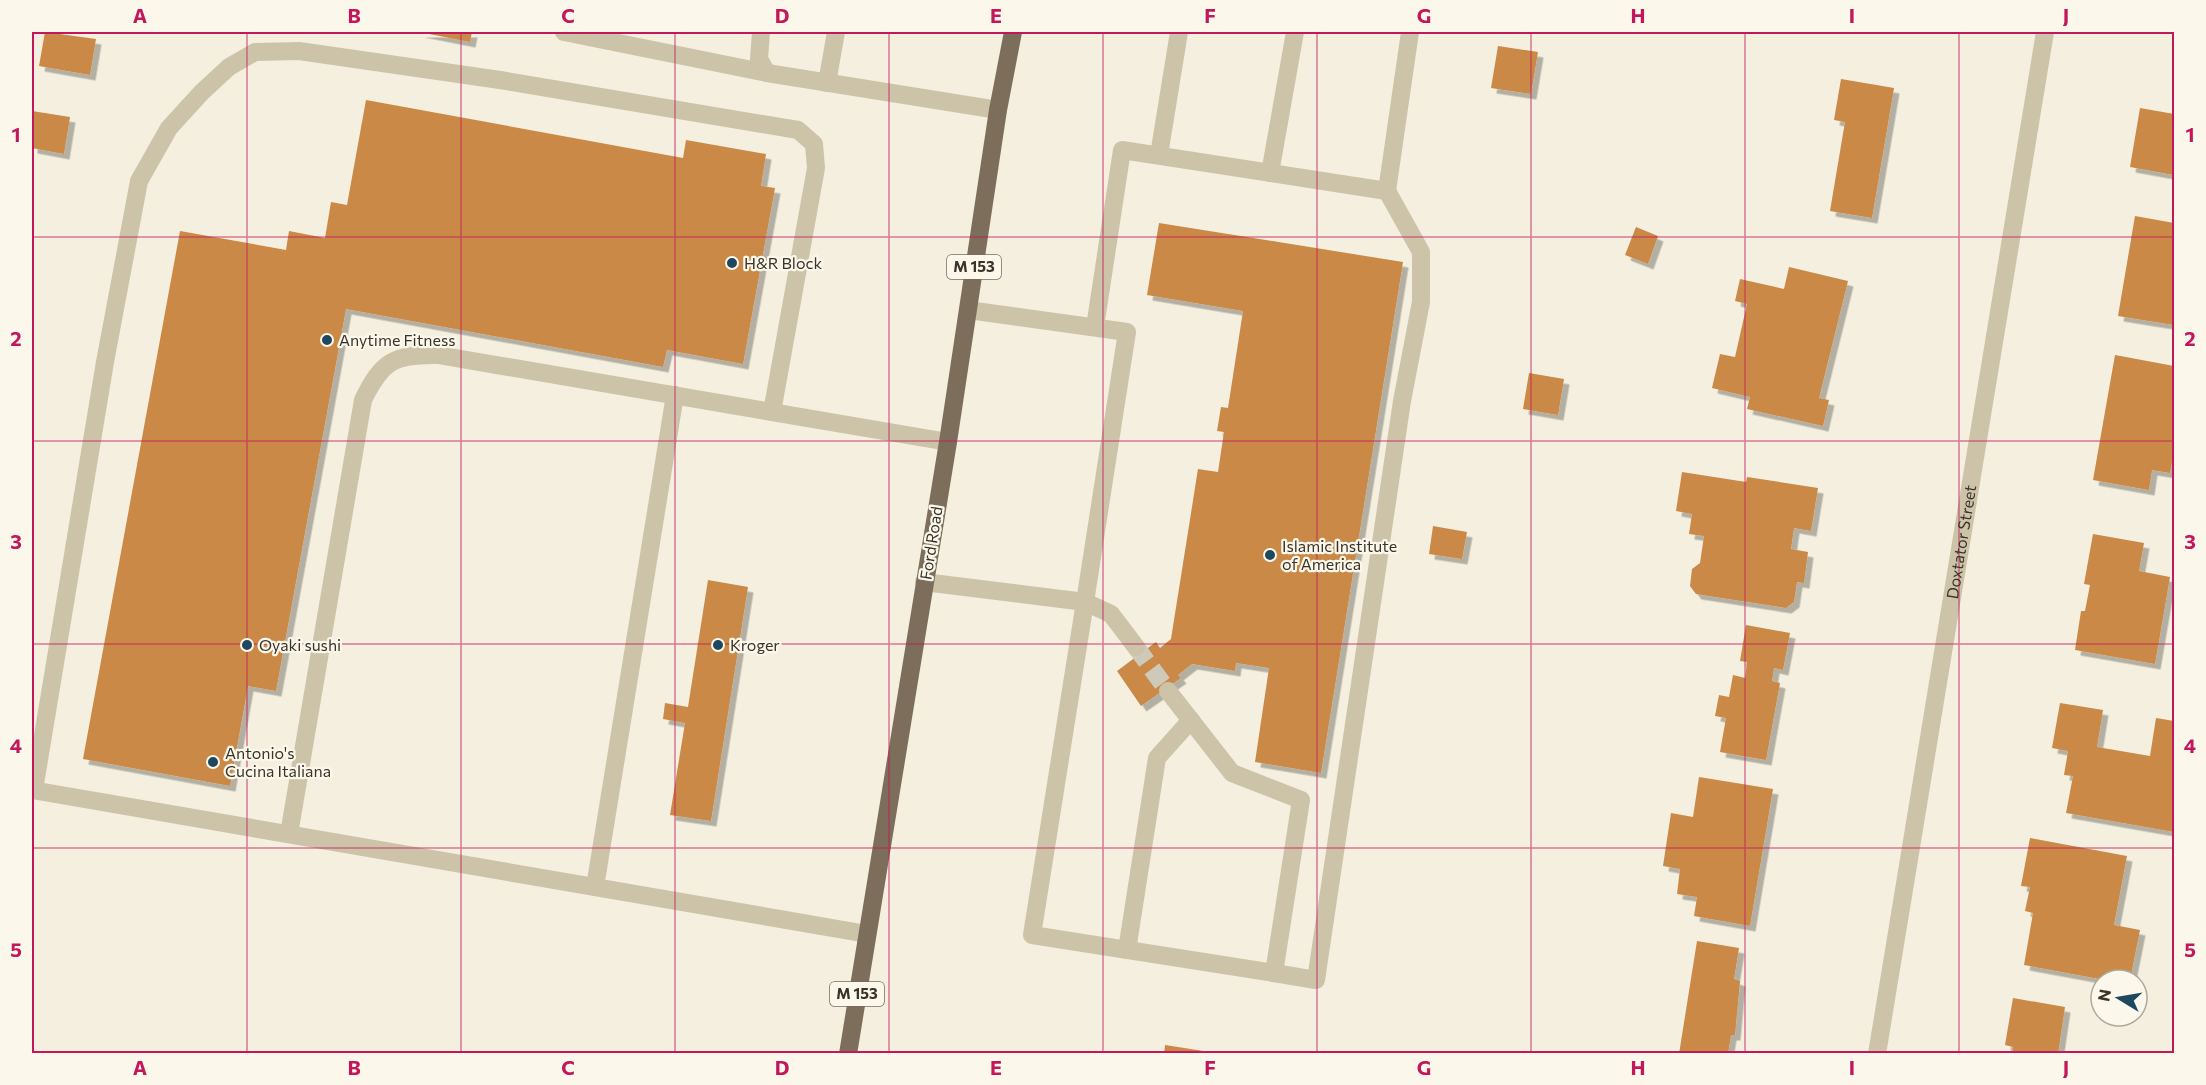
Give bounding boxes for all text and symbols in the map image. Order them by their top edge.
text: A [133,3,147,27]
text: B [347,3,361,27]
text: C [561,3,575,27]
text: D [775,3,789,27]
text: E [990,3,1002,27]
text: F [1204,3,1216,27]
text: G [1417,3,1431,27]
text: H [1631,3,1646,27]
text: I [1849,3,1855,27]
text: J [2063,3,2069,27]
text: 1 [11,122,21,146]
text: 1 [2185,122,2195,146]
place label: H&R Block [744,253,822,272]
road number: M 153 [947,255,1001,279]
marker: H&R Block [725,256,739,270]
text: 2 [10,326,22,350]
text: 2 [2184,326,2196,350]
place label: Anytime Fitness [339,330,455,349]
marker: Anytime Fitness [320,333,334,347]
street label: Doxtator Street [1942,483,1979,600]
street label: Ford Road [915,505,946,581]
text: 3 [10,529,22,553]
text: 3 [2184,529,2196,553]
place label: Islamic Institute of America [1282,536,1397,573]
marker: Islamic Institute of America [1263,548,1277,562]
place label: Oyaki sushi [259,635,341,654]
place label: Kroger [730,635,780,654]
marker: Oyaki sushi [240,638,254,652]
marker: Kroger [711,638,725,652]
text: 4 [10,733,22,757]
text: 4 [2184,733,2196,757]
place label: Antonio's Cucina Italiana [225,743,331,780]
marker: Antonio's Cucina Italiana [206,755,220,769]
text: 5 [10,937,22,961]
text: 5 [2184,937,2196,961]
north arrow [2089,968,2149,1028]
road number: M 153 [830,982,884,1006]
text: N [2093,987,2114,1003]
text: A [133,1055,147,1079]
text: B [347,1055,361,1079]
text: C [561,1055,575,1079]
text: D [775,1055,789,1079]
text: E [990,1055,1002,1079]
text: F [1204,1055,1216,1079]
text: G [1417,1055,1431,1079]
text: H [1631,1055,1646,1079]
text: I [1849,1055,1855,1079]
text: J [2063,1055,2069,1079]

